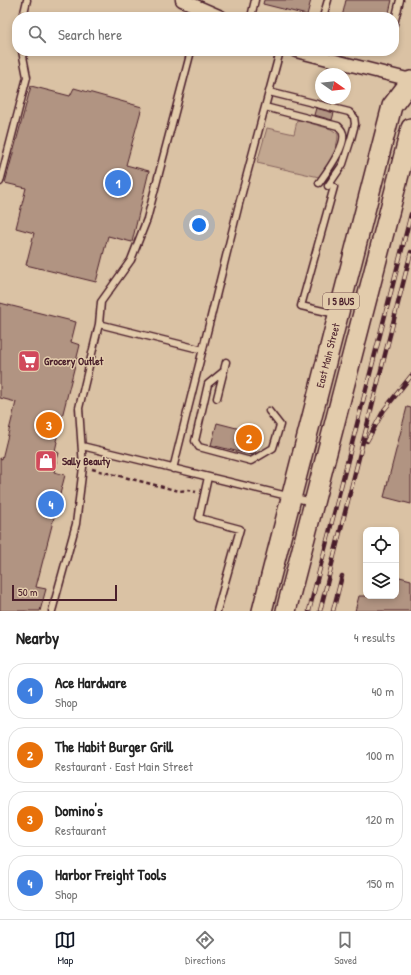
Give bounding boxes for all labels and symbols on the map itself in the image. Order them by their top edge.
north arrow [315,68,351,104]
pin: 1 [105,168,131,198]
your location [189,215,209,235]
road number: I 5 BUS [323,293,359,309]
street label: East Main Street [313,321,343,389]
supermarket icon: Grocery Outlet [16,348,42,374]
place label: Grocery Outlet [44,354,105,369]
pin: 3 [36,410,62,440]
pin: 2 [236,423,262,453]
shop icon: Sally Beauty [33,448,59,474]
place label: Sally Beauty [62,454,111,469]
pin: 4 [38,489,64,519]
scale bar [12,583,117,602]

